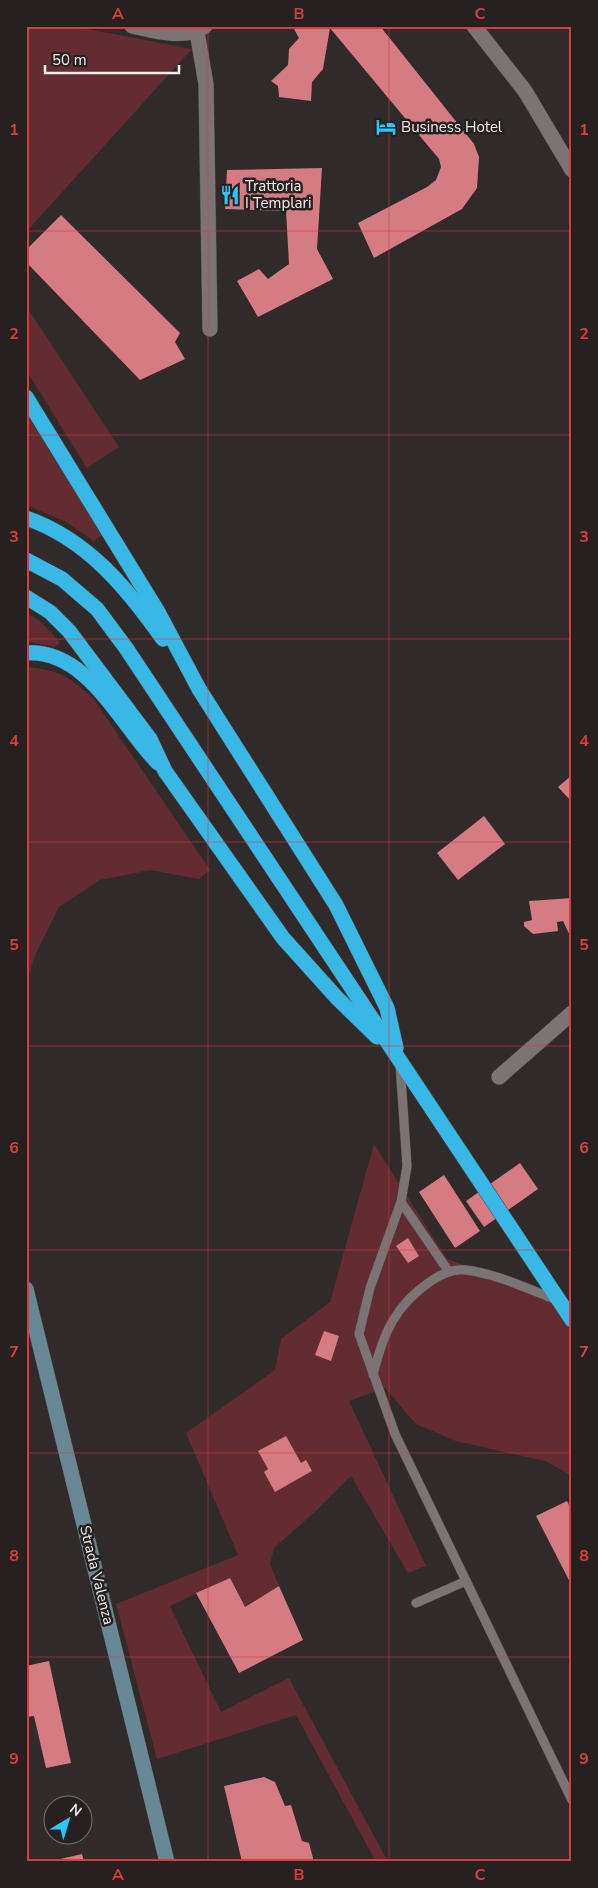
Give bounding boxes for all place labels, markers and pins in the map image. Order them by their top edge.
hotel icon: Business Hotel [375,116,397,138]
place label: Business Hotel [401,117,503,137]
place label: Trattoria I Templari [245,176,311,213]
restaurant icon: Trattoria I Templari [219,184,241,206]

